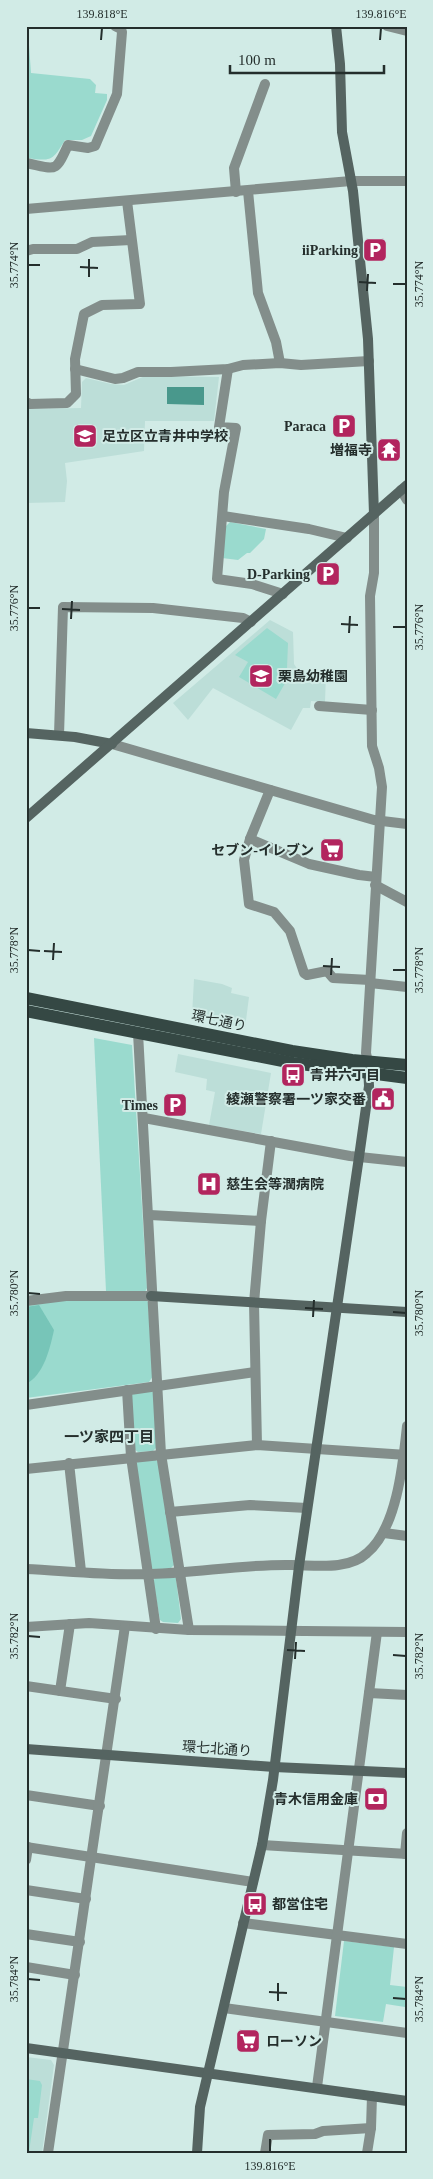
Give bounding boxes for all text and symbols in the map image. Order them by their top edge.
text: 139.818°E [76,7,128,21]
text: 139.816°E [355,7,407,21]
scale bar [230,42,384,74]
text: 100 m [238,52,276,68]
parking icon: iiParking [362,237,388,263]
text: 35.774°N [7,241,21,288]
place label: iiParking [302,243,358,258]
text: 35.774°N [412,260,426,307]
parking icon: Paraca [331,413,357,439]
place label: Paraca [284,419,326,434]
school or university icon: 足立区立青井中学校 [72,423,98,449]
place label: 足立区立青井中学校 [102,428,228,444]
temple icon: 増福寺 [376,437,402,463]
place label: 増福寺 [330,442,372,458]
parking icon: D-Parking [315,561,341,587]
place label: D-Parking [247,567,310,582]
text: 35.776°N [7,584,21,631]
text: 35.776°N [412,603,426,650]
school or university icon: 栗島幼稚園 [248,663,274,689]
place label: 栗島幼稚園 [278,668,348,684]
supermarket icon: セブン-イレブン [319,837,345,863]
place label: セブン-イレブン [211,842,314,858]
text: 35.778°N [7,926,21,973]
text: 35.778°N [412,946,426,993]
street label: 環七通り [190,1008,248,1034]
bus stop icon: 青井六丁目 [280,1062,306,1088]
place label: 青井六丁目 [310,1067,380,1083]
public building icon: 綾瀬警察署一ツ家交番 [370,1086,396,1112]
parking icon: Times [162,1092,188,1118]
place label: 綾瀬警察署一ツ家交番 [226,1092,366,1107]
place label: Times [122,1098,159,1113]
hospital icon: 慈生会等潤病院 [196,1171,222,1197]
place label: 慈生会等潤病院 [226,1176,324,1192]
text: 35.780°N [7,1269,21,1316]
text: 35.780°N [412,1289,426,1336]
district label: 一ツ家四丁目 [64,1429,154,1445]
text: 35.782°N [7,1612,21,1659]
text: 35.782°N [412,1632,426,1679]
street label: 環七北通り [182,1738,253,1759]
bank icon: 青木信用金庫 [363,1786,389,1812]
place label: 青木信用金庫 [274,1792,358,1807]
bus stop icon: 都営住宅 [242,1891,268,1917]
place label: 都営住宅 [272,1896,328,1912]
text: 35.784°N [7,1955,21,2002]
text: 35.784°N [412,1975,426,2022]
supermarket icon: ローソン [235,2028,261,2054]
place label: ローソン [266,2034,322,2049]
text: 139.816°E [244,2159,296,2173]

